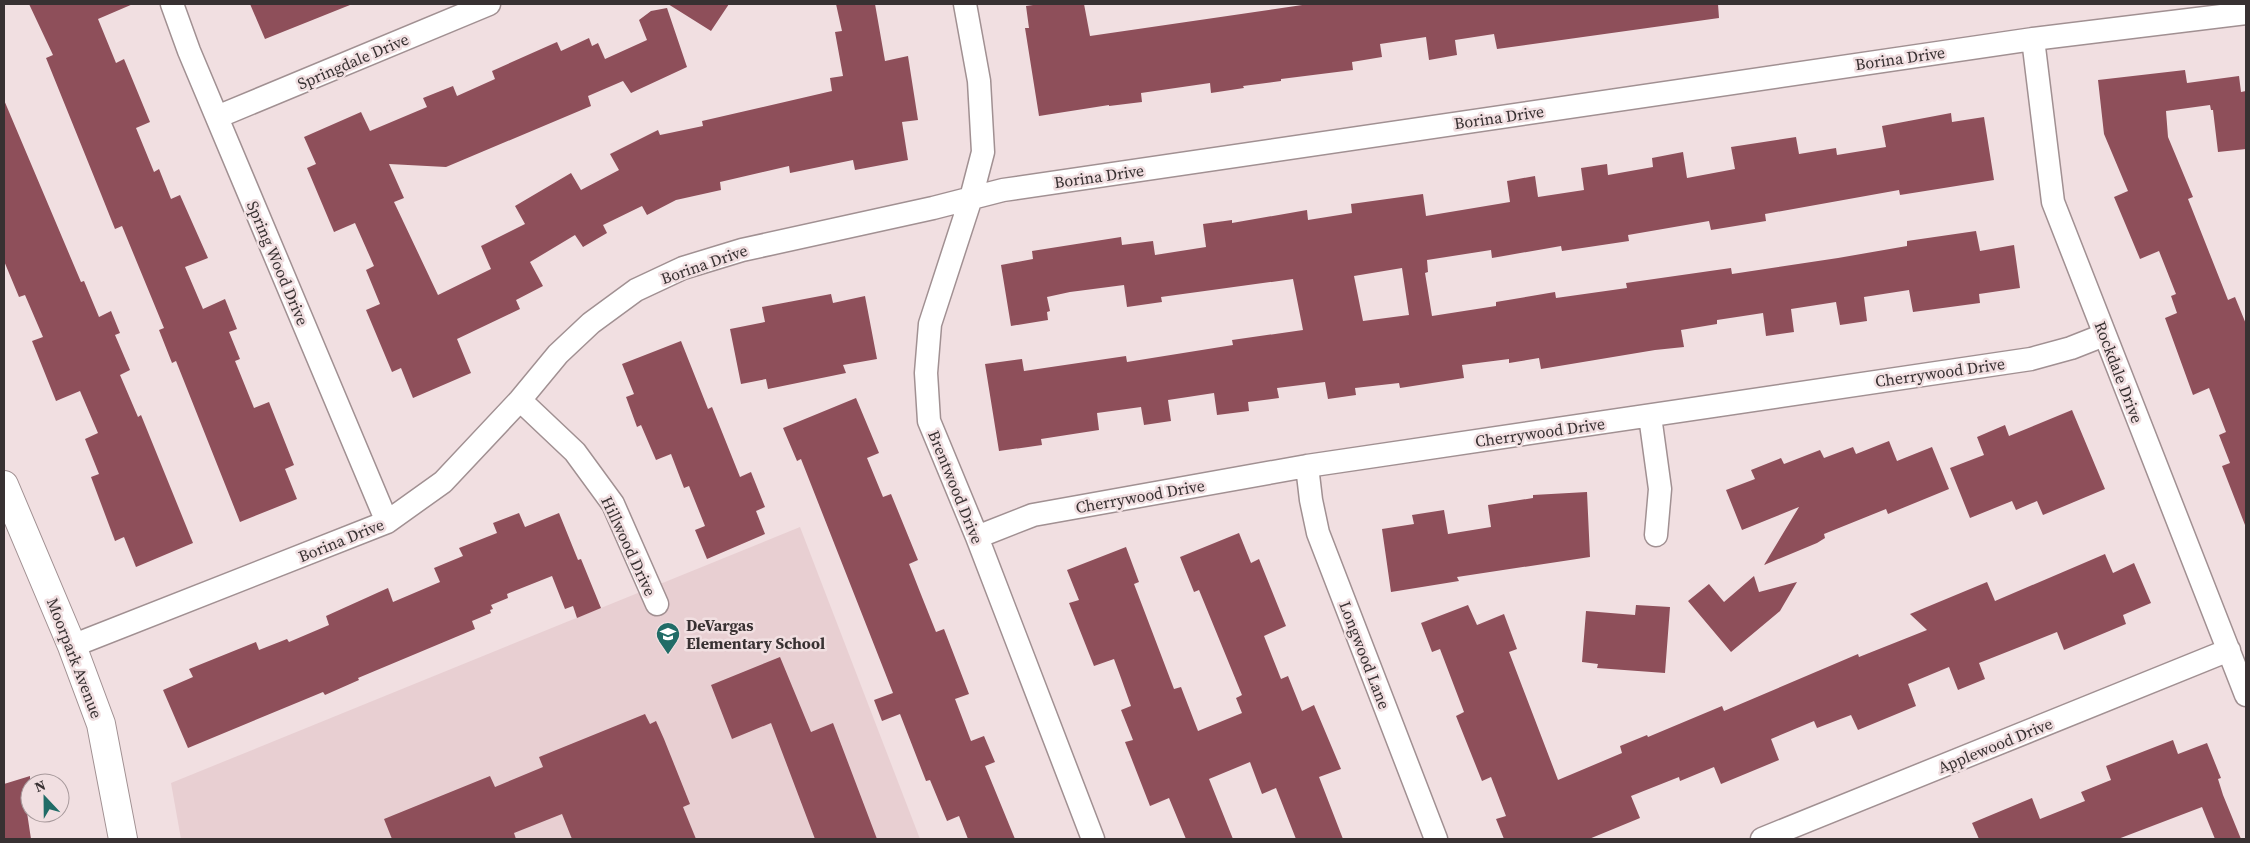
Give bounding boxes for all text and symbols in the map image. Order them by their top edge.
street label: Springdale Drive [294,28,412,94]
street label: Borina Drive [1854,41,1946,75]
street label: Borina Drive [1453,100,1545,134]
street label: Borina Drive [1053,159,1145,193]
street label: Spring Wood Drive [242,197,314,329]
street label: Borina Drive [658,239,750,289]
street label: Rockdale Drive [2089,318,2149,426]
street label: Cherrywood Drive [1874,352,2006,392]
street label: Cherrywood Drive [1474,412,1606,452]
street label: Brentwood Drive [923,427,989,547]
street label: Cherrywood Drive [1074,474,1206,518]
street label: Hillwood Drive [596,493,662,599]
street label: Borina Drive [295,513,387,567]
street label: Moorpark Avenue [42,595,108,721]
street label: Longwood Lane [1334,598,1396,712]
place label: DeVargas Elementary School [686,614,825,654]
school or university icon: DeVargas Elementary School [655,621,681,655]
street label: Applewood Drive [1934,712,2056,778]
north arrow [20,773,70,823]
text: N [32,775,49,797]

